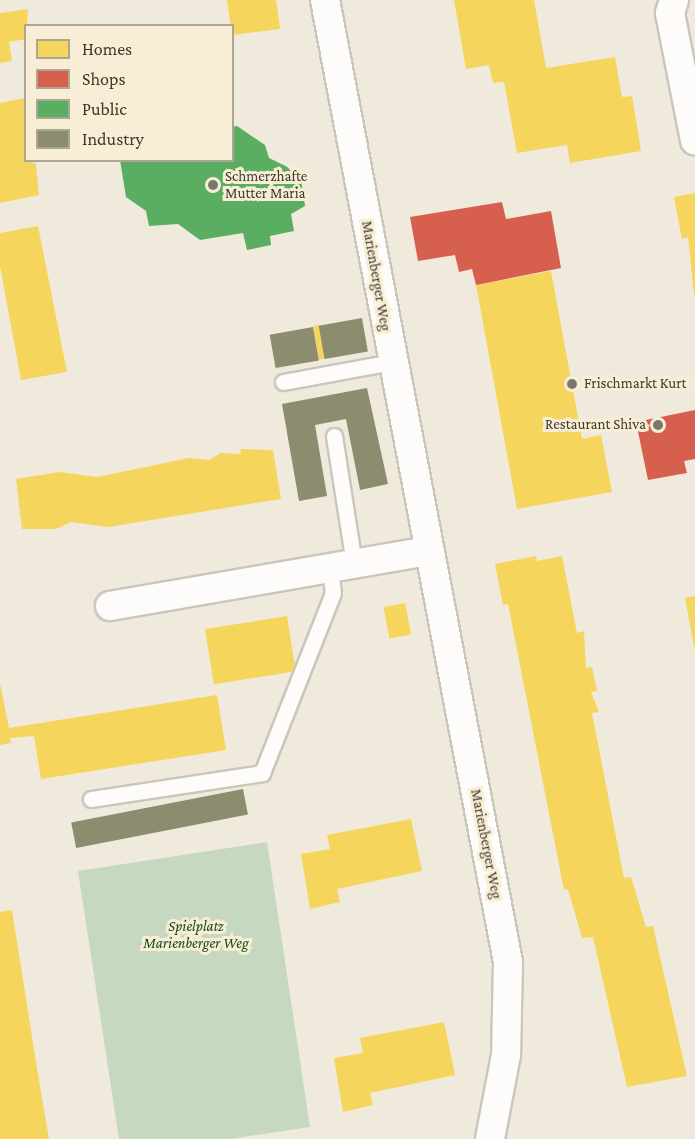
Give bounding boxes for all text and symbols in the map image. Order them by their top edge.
legend [24,24,234,162]
text: Homes [82,39,132,59]
text: Shops [82,69,126,89]
text: Public [82,99,127,119]
text: Industry [82,129,144,149]
place label: Schmerzhafte Mutter Maria [225,167,307,202]
marker: Schmerzhafte Mutter Maria [206,178,220,192]
street label: Marienberger Weg [357,220,395,332]
place label: Frischmarkt Kurt [584,375,686,393]
marker: Frischmarkt Kurt [565,377,579,391]
place label: Restaurant Shiva [545,416,646,434]
marker: Restaurant Shiva [651,418,665,432]
street label: Marienberger Weg [467,788,505,900]
park label: Spielplatz Marienberger Weg [143,917,249,952]

